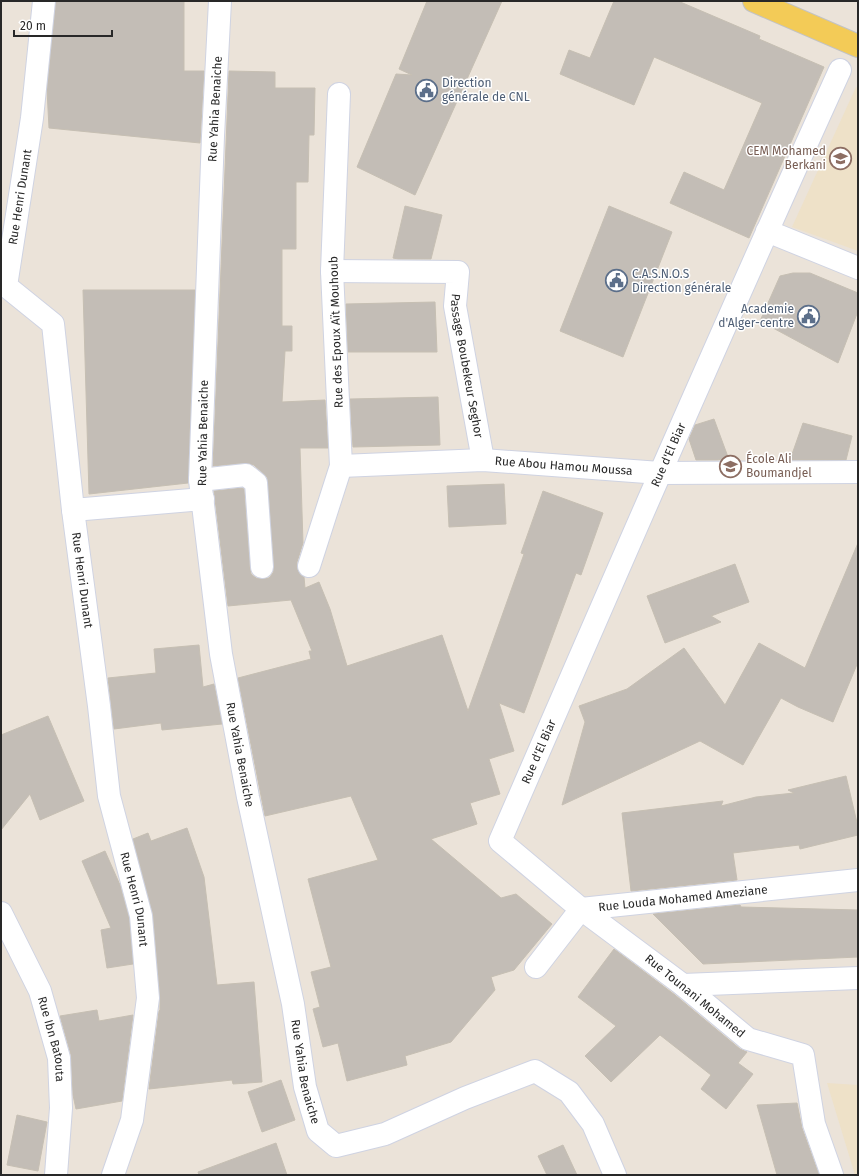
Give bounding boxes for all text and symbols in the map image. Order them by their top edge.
scale bar [14,12,112,38]
text: 20 m [20,19,46,33]
street label: Rue Yahia Benaiche [205,56,225,162]
place label: Direction générale de CNL [442,76,530,104]
public building icon: Direction générale de CNL [413,77,439,103]
place label: CEM Mohamed Berkani [746,144,826,172]
school or university icon: CEM Mohamed Berkani [828,145,854,171]
street label: Rue Henri Dunant [6,148,35,246]
street label: Rue des Epoux Aït Mouhoub [326,256,346,408]
place label: C.A.S.N.O.S Direction générale [632,267,731,295]
public building icon: C.A.S.N.O.S Direction générale [603,268,629,294]
street label: Passage Boubekeur Seghor [448,293,486,439]
place label: Academie d'Alger-centre [718,302,794,330]
public building icon: Academie d'Alger-centre [796,303,822,329]
street label: Rue Yahia Benaiche [195,380,211,486]
street label: Rue d'El Biar [648,420,689,489]
place label: École Ali Boumandjel [746,451,812,480]
school or university icon: École Ali Boumandjel [718,453,744,479]
street label: Rue Abou Hamou Moussa [494,454,633,478]
street label: Rue Henri Dunant [69,531,96,630]
street label: Rue Yahia Benaiche [223,701,257,808]
street label: Rue d'El Biar [519,717,559,786]
street label: Rue Henri Dunant [117,851,151,948]
street label: Rue Louda Mohamed Ameziane [598,882,768,914]
street label: Rue Tounani Mohamed [642,951,748,1041]
street label: Rue Ibn Batouta [35,995,67,1082]
street label: Rue Yahia Benaiche [288,1019,323,1126]

